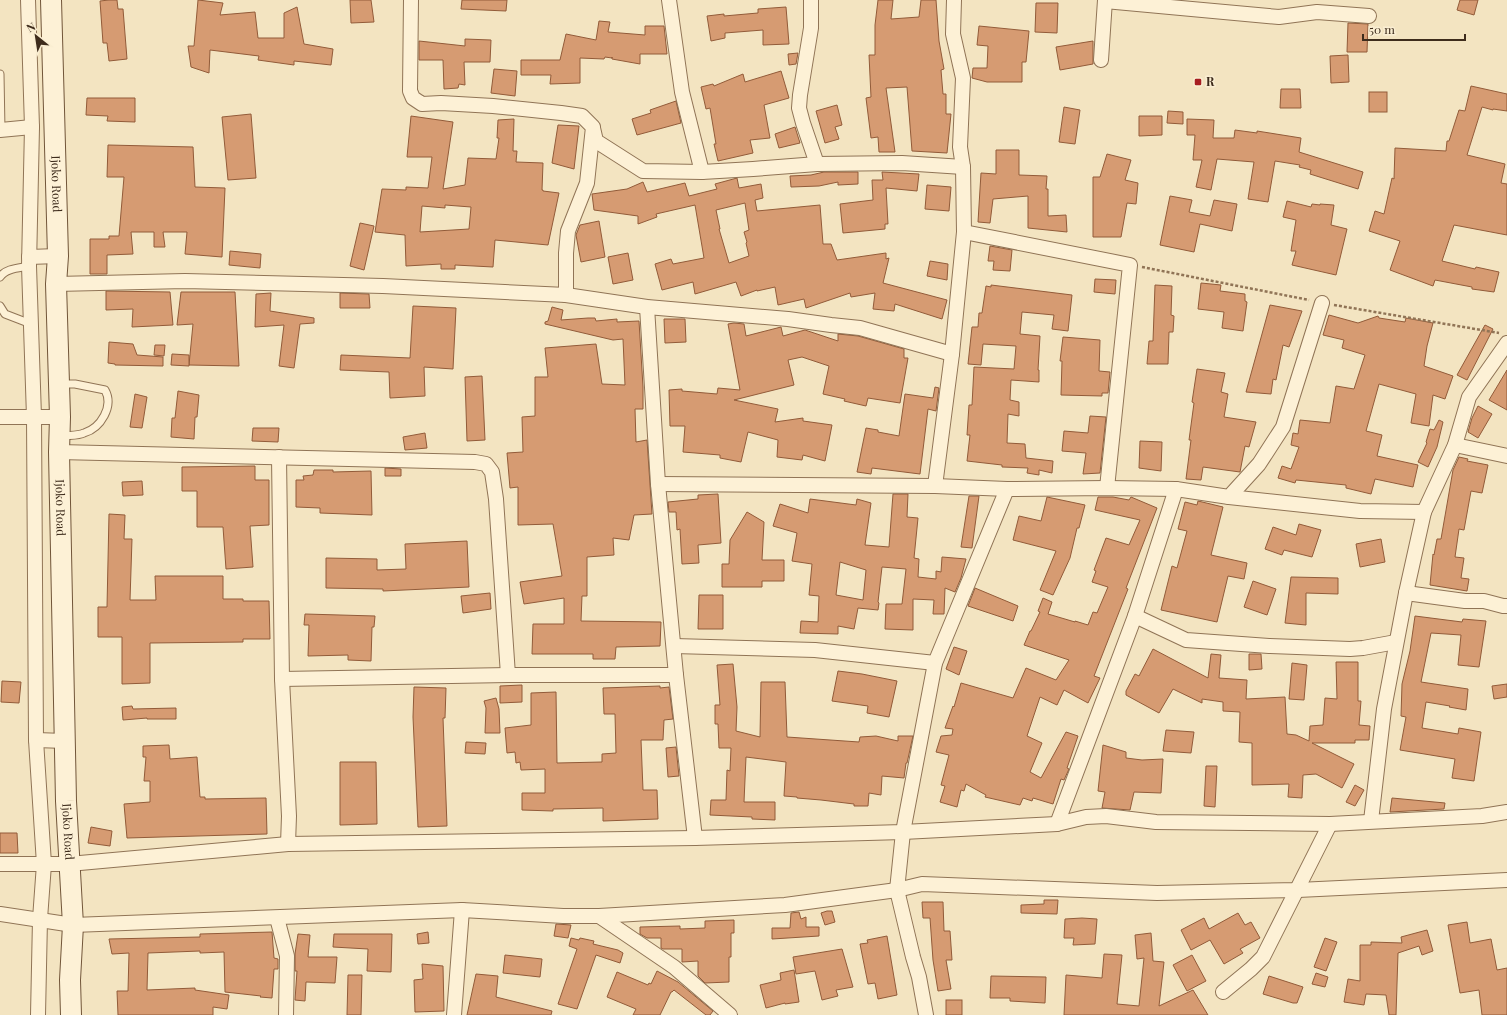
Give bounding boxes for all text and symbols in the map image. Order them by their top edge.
north arrow [16,16,56,56]
scale bar [1363,16,1465,42]
text: N [24,18,38,35]
text: 50 m [1369,21,1395,37]
place label: R [1206,73,1215,89]
marker: R [1193,77,1203,87]
street label: Ijoko Road [48,155,66,213]
street label: Ijoko Road [53,479,70,536]
street label: Ijoko Road [59,803,78,860]

